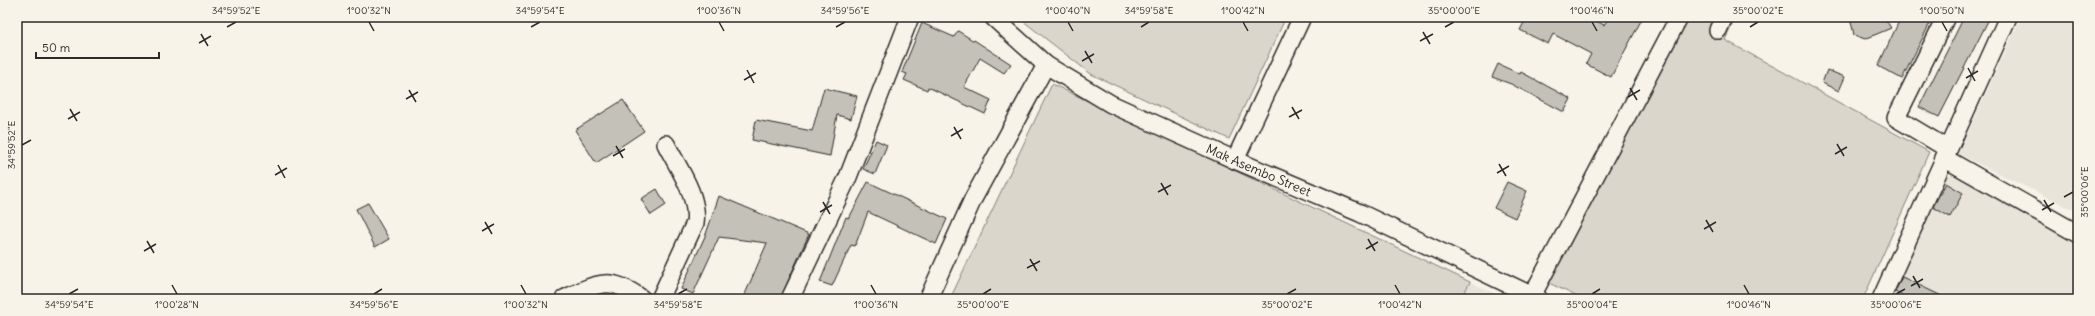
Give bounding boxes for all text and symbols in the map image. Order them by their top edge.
text: 34°59'52"E [212,4,260,17]
text: 1°00'32"N [347,4,391,17]
text: 34°59'54"E [515,4,565,17]
text: 1°00'36"N [697,4,741,17]
text: 34°59'56"E [820,4,870,17]
text: 1°00'40"N [1046,4,1090,17]
text: 34°59'58"E [1124,4,1174,17]
text: 1°00'42"N [1221,4,1265,17]
text: 35°00'00"E [1428,4,1480,17]
text: 1°00'46"N [1570,4,1614,17]
text: 35°00'02"E [1732,4,1784,17]
text: 1°00'50"N [1919,4,1965,17]
scale bar [36,34,159,60]
text: 50 m [42,40,71,55]
text: 34°59'52"E [5,121,18,169]
street label: Mak Asembo Street [1204,140,1314,200]
text: 35°00'06"E [2078,166,2091,218]
text: 34°59'54"E [44,298,94,311]
text: 1°00'28"N [155,298,199,311]
text: 34°59'56"E [349,298,399,311]
text: 1°00'32"N [504,298,548,311]
text: 34°59'58"E [653,298,703,311]
text: 1°00'36"N [854,298,898,311]
text: 35°00'00"E [957,298,1009,311]
text: 35°00'02"E [1261,298,1313,311]
text: 1°00'42"N [1378,298,1422,311]
text: 35°00'04"E [1566,298,1618,311]
text: 1°00'46"N [1727,298,1771,311]
text: 35°00'06"E [1870,298,1922,311]

